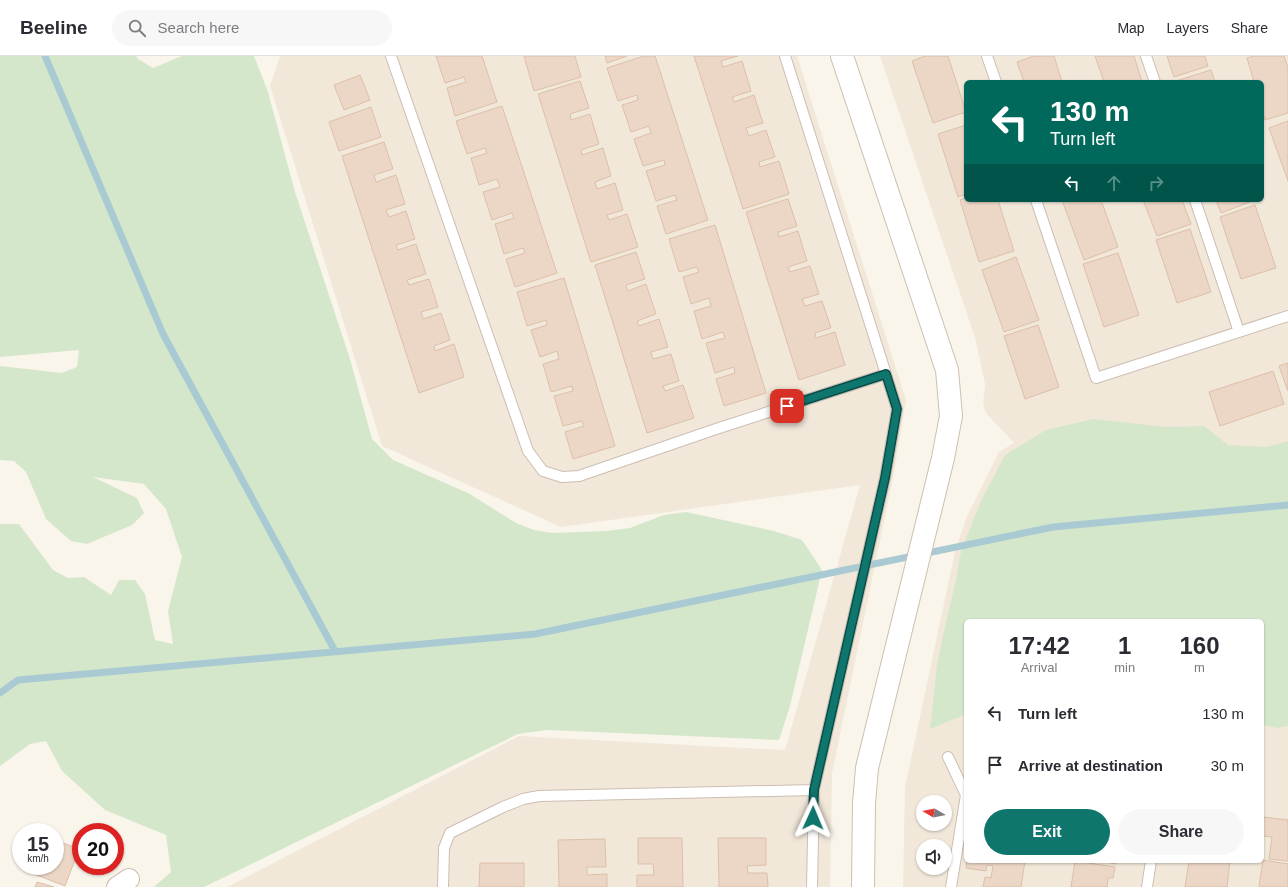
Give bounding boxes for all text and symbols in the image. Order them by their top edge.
search box [112,10,392,46]
text: Beeline [20,17,88,38]
icon: search [126,17,148,39]
text: Search here [158,19,239,36]
text: Map [1117,20,1145,36]
text: Layers [1167,20,1209,36]
text: Share [1231,20,1268,36]
icon: left [984,96,1036,148]
text: 130 m [1050,96,1129,127]
text: Turn left [1050,129,1115,149]
icon: left [1061,172,1083,194]
icon: ahead [1103,172,1125,194]
icon: right [1145,172,1167,194]
pin [770,389,804,423]
icon: arrive [776,395,798,417]
text: 17:42 [1008,632,1070,659]
text: 1 [1118,632,1131,659]
text: 160 [1180,632,1220,659]
text: Arrival [1021,660,1058,675]
text: min [1114,660,1135,675]
text: m [1194,660,1205,675]
icon: left [984,702,1006,724]
text: Turn left [1018,705,1077,722]
text: 130 m [1202,705,1244,722]
icon: arrive [984,754,1006,776]
text: Arrive at destination [1018,757,1163,774]
text: 30 m [1211,757,1244,774]
north arrow [916,795,952,831]
map controls [916,795,952,875]
position arrow [792,797,834,839]
button: Exit [984,809,1110,855]
button: Share [1118,809,1244,855]
speed limit sign: 20 [72,823,124,875]
text: 15 [27,833,49,855]
button: sound [916,839,952,875]
text: km/h [27,853,49,864]

